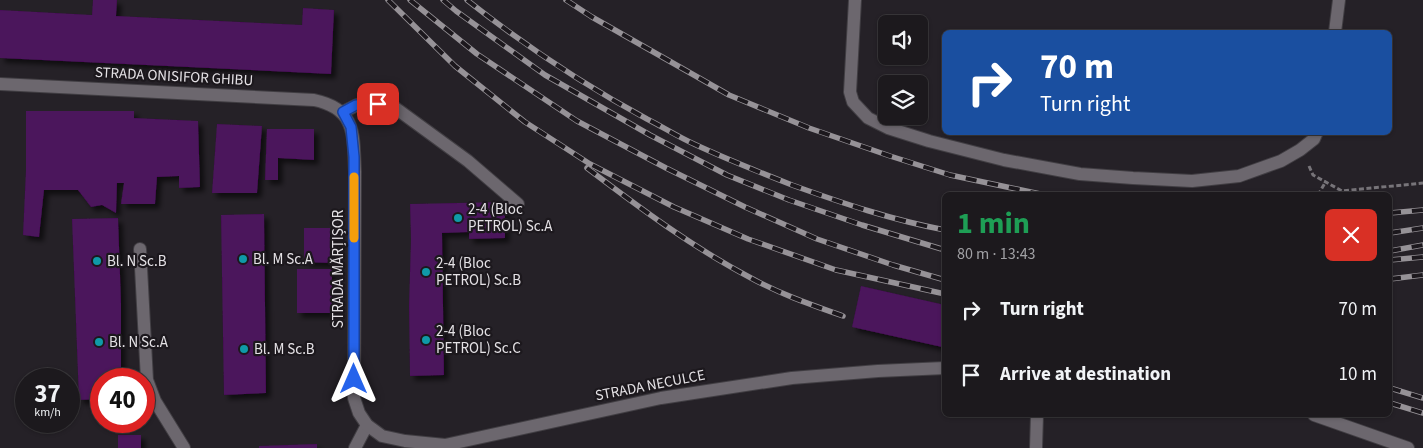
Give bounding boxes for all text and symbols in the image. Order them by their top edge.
map controls [878,15,928,125]
button: sound [878,15,928,65]
text: 70 m [1040,42,1114,92]
icon: right [957,50,1022,115]
street label: STRADA ONISIFOR GHIBU [94,62,254,91]
button: layers [878,75,928,125]
pin [357,83,399,125]
text: Turn right [1040,88,1130,120]
icon: arrive [364,90,392,118]
place label: 2-4 (Bloc PETROL) Sc.A [468,199,553,237]
text: 1 min [957,202,1030,245]
street label: STRADA MĂRȚIȘOR [328,209,349,328]
button: close [1325,209,1377,261]
marker: 2-4 (Bloc PETROL) Sc.A [452,212,464,224]
text: 80 m · 13:43 [957,243,1036,265]
place label: Bl. M Sc.A [253,249,314,270]
place label: Bl. N Sc.B [107,251,167,272]
marker: Bl. M Sc.A [237,253,249,265]
place label: 2-4 (Bloc PETROL) Sc.B [436,253,521,291]
marker: Bl. N Sc.B [91,255,103,267]
marker: 2-4 (Bloc PETROL) Sc.B [420,266,432,278]
icon: right [957,296,985,324]
text: Turn right [1000,296,1084,323]
text: 70 m [1339,296,1377,323]
place label: 2-4 (Bloc PETROL) Sc.C [436,321,521,359]
place label: Bl. N Sc.A [109,332,169,353]
marker: 2-4 (Bloc PETROL) Sc.C [420,334,432,346]
marker: Bl. N Sc.A [93,336,105,348]
place label: Bl. M Sc.B [254,339,315,360]
marker: Bl. M Sc.B [238,343,250,355]
position arrow [327,352,379,404]
icon: arrive [957,361,985,389]
text: Arrive at destination [1000,361,1171,388]
text: 10 m [1339,361,1377,388]
street label: STRADA NECULCE [593,365,707,406]
speed limit sign: 40 [90,368,155,433]
text: 37 [34,376,61,412]
text: km/h [34,404,61,421]

